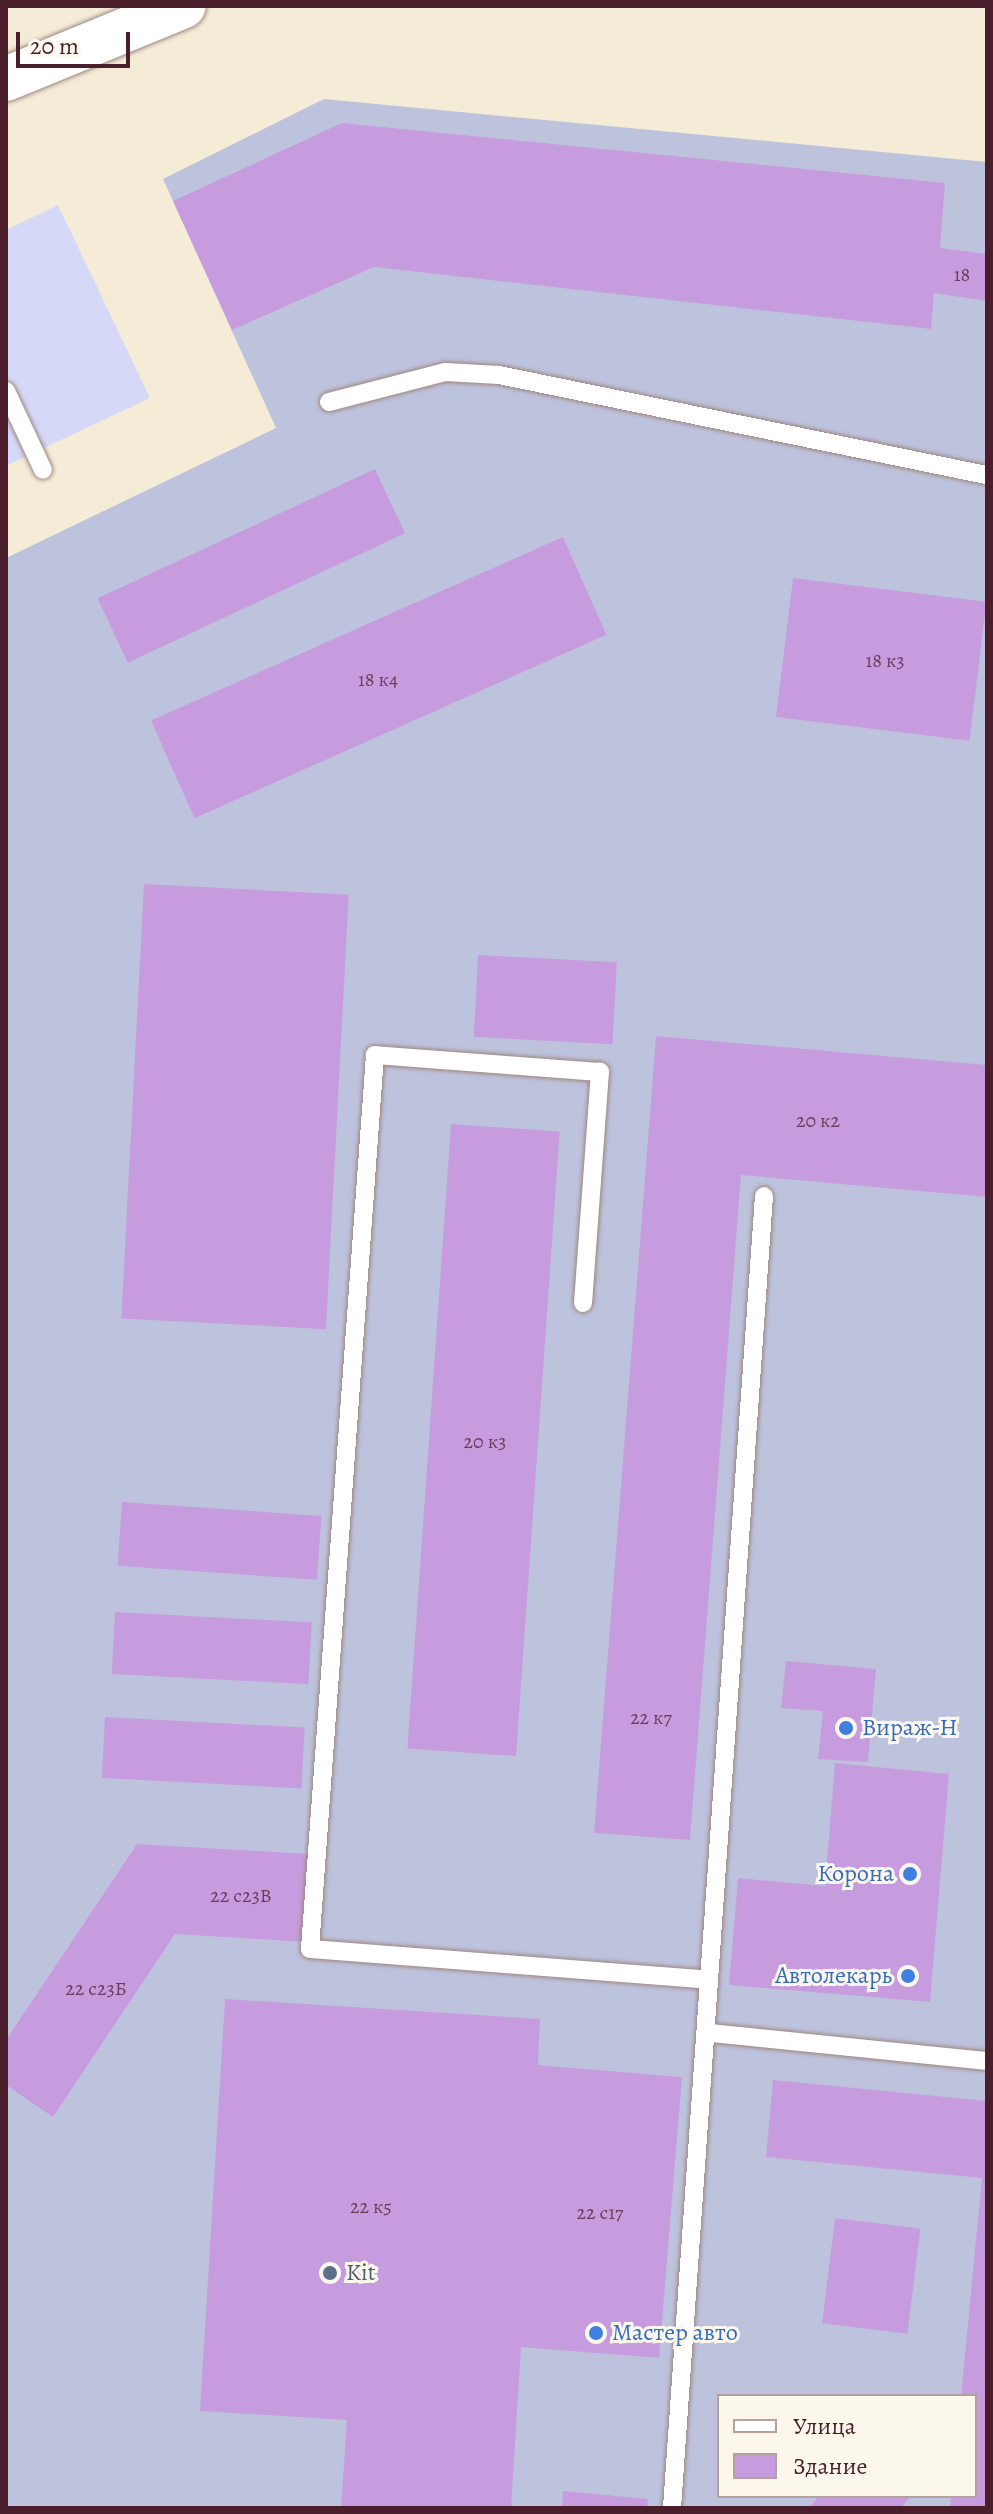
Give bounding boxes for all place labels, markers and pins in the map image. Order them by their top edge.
place label: Вираж-Н [862,1714,958,1742]
marker: Вираж-Н [837,1719,855,1737]
place label: Корона [817,1860,894,1888]
marker: Корона [901,1865,919,1883]
place label: Автолекарь [775,1962,892,1990]
marker: Автолекарь [899,1967,917,1985]
place label: Kit [346,2259,376,2287]
marker: Kit [321,2264,339,2282]
place label: Мастер авто [612,2319,738,2347]
marker: Мастер авто [587,2324,605,2342]

